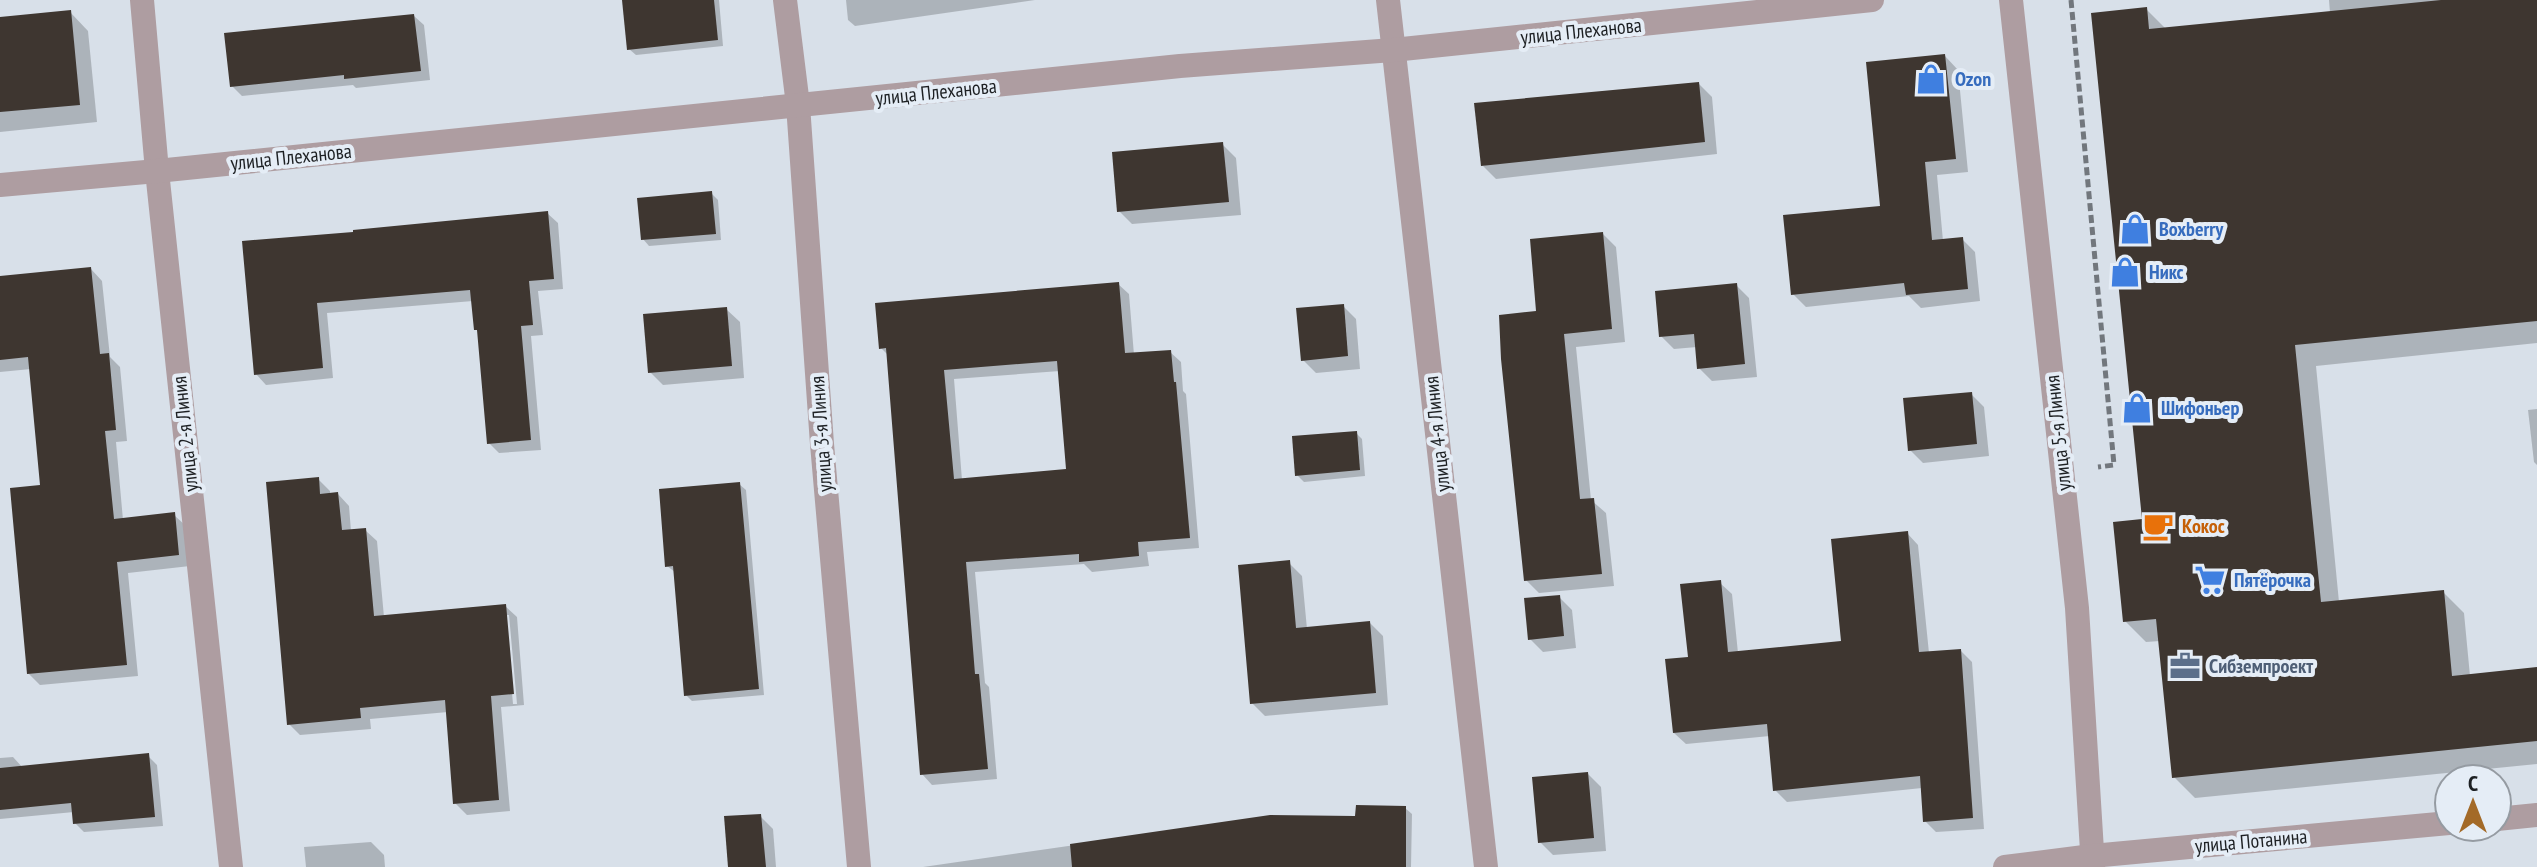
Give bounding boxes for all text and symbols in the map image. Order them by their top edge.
street label: улица Плеханова [1519,12,1643,50]
shop icon: Ozon [1914,62,1948,96]
place label: Ozon [1955,66,1991,92]
street label: улица Плеханова [874,73,998,111]
street label: улица Плеханова [229,138,353,176]
shop icon: Boxberry [2118,212,2152,246]
place label: Boxberry [2159,216,2224,242]
shop icon: Никс [2108,255,2142,289]
place label: Никс [2149,259,2184,285]
street label: улица 5-я Линия [2039,374,2077,492]
street label: улица 2-я Линия [166,375,204,493]
street label: улица 3-я Линия [804,375,838,493]
street label: улица 4-я Линия [1418,375,1456,493]
shop icon: Шифоньер [2120,391,2154,425]
place label: Шифоньер [2161,395,2239,421]
cafe icon: Кокос [2141,509,2175,543]
place label: Кокос [2182,513,2225,539]
supermarket icon: Пятёрочка [2193,563,2227,597]
place label: Пятёрочка [2234,567,2311,593]
office icon: Сибземпроект [2168,649,2202,683]
place label: Сибземпроект [2209,653,2313,679]
north arrow [2433,763,2513,843]
text: С [2468,769,2478,797]
street label: улица Потанина [2194,823,2308,859]

